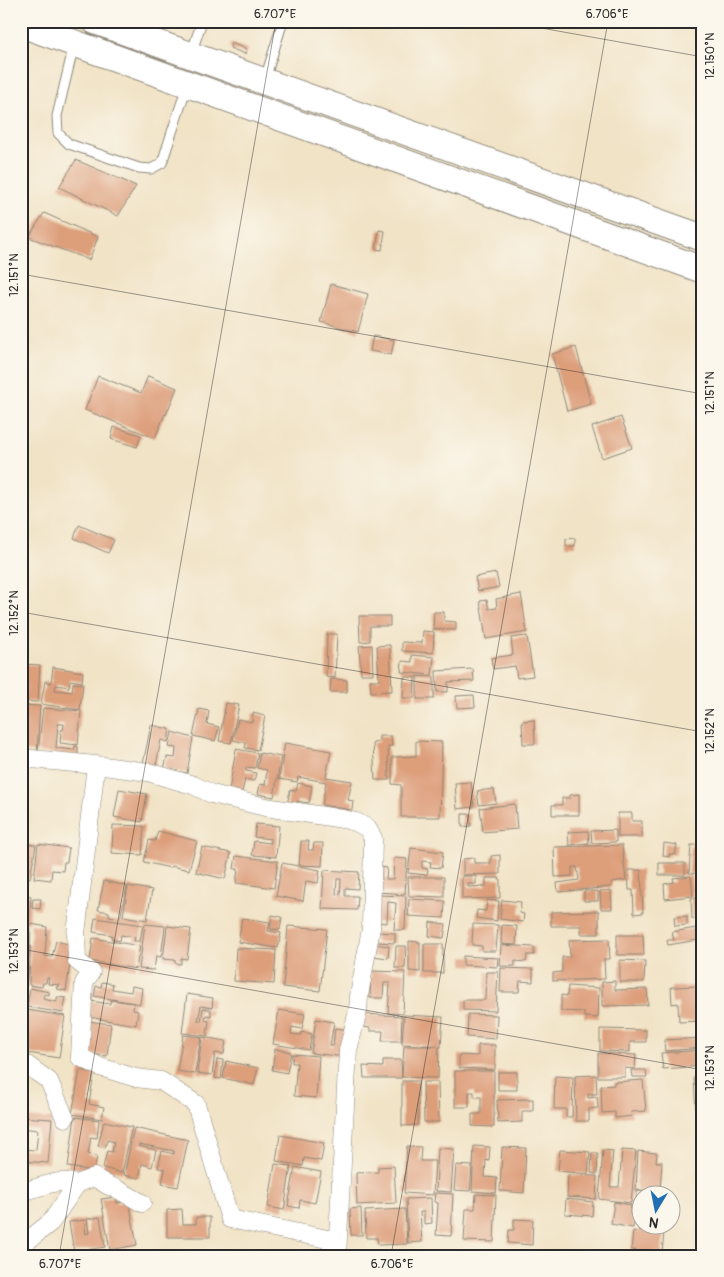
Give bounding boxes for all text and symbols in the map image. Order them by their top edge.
text: 6.707°E [254,7,296,22]
text: 6.706°E [586,7,628,22]
text: 12.150°N [703,33,718,79]
text: 12.151°N [7,253,22,297]
text: 12.151°N [703,371,718,415]
text: 12.152°N [7,590,22,636]
text: 12.152°N [703,708,718,754]
text: 12.153°N [7,928,22,974]
text: 12.153°N [703,1045,718,1091]
north arrow [632,1184,682,1234]
text: N [648,1213,660,1232]
text: 6.707°E [39,1257,81,1272]
text: 6.706°E [371,1257,413,1272]

